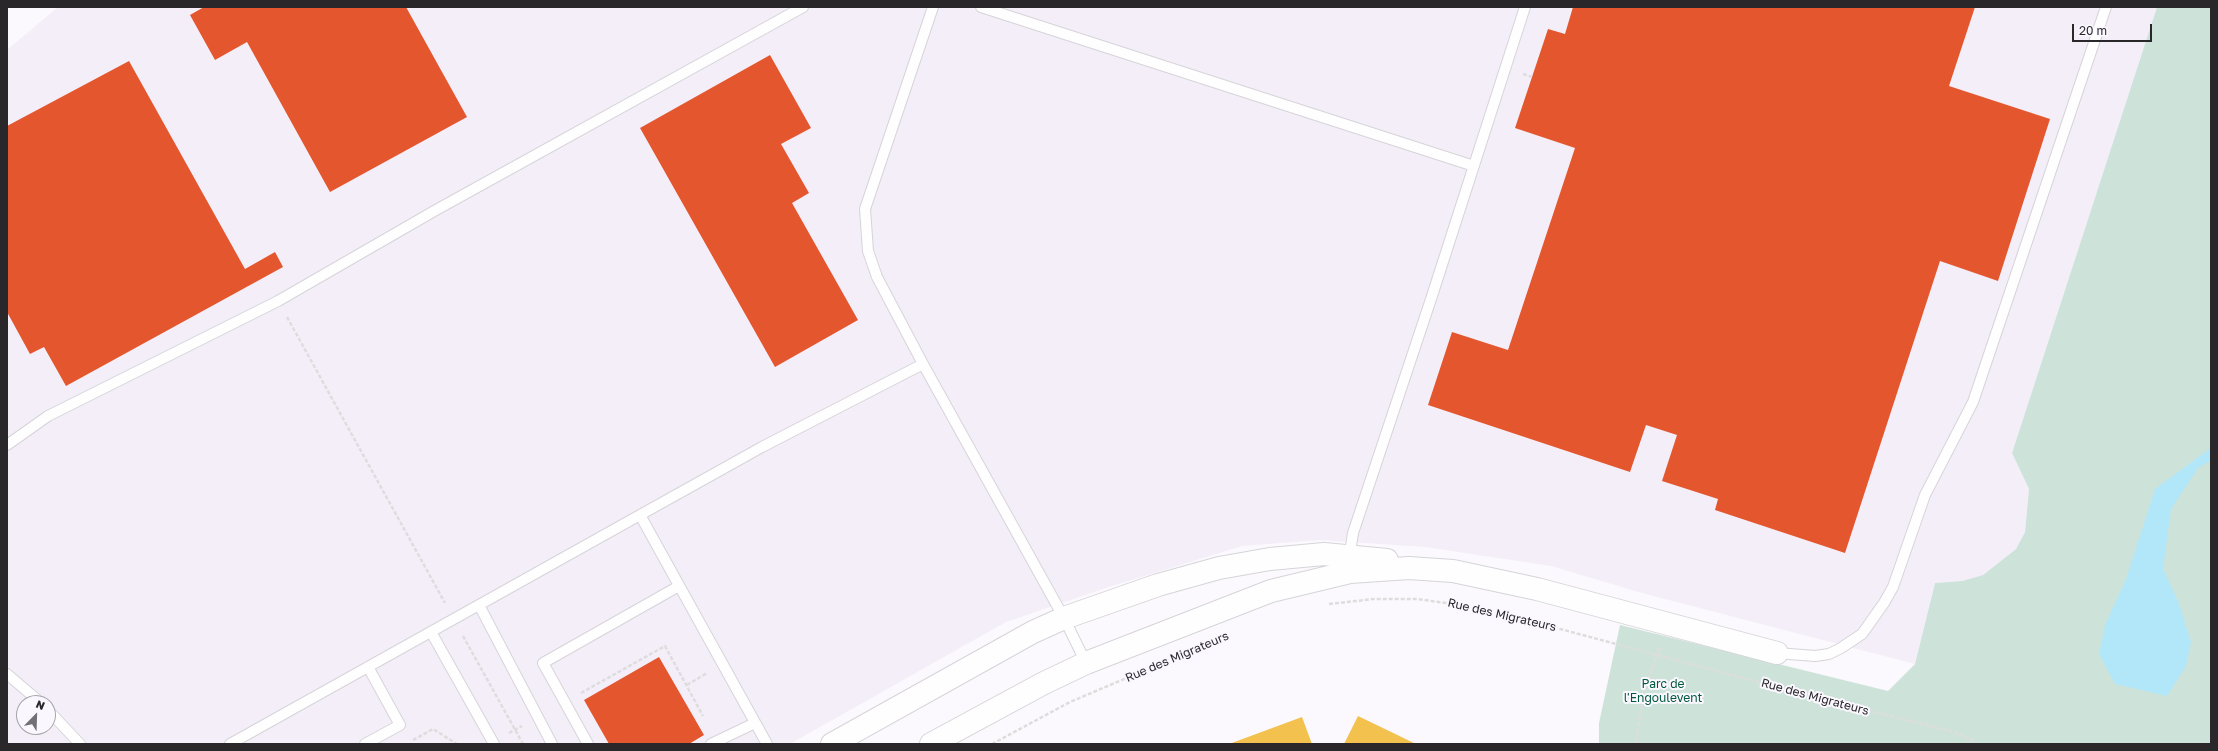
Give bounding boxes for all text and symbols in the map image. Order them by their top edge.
scale bar [2074,16,2154,42]
text: 20 m [2079,23,2107,38]
street label: Rue des Migrateurs [1446,595,1558,635]
street label: Rue des Migrateurs [1123,629,1231,685]
street label: Rue des Migrateurs [1760,676,1870,718]
park label: Parc de l'Engoulevent [1624,677,1702,705]
north arrow [16,695,56,735]
text: N [34,697,47,712]

